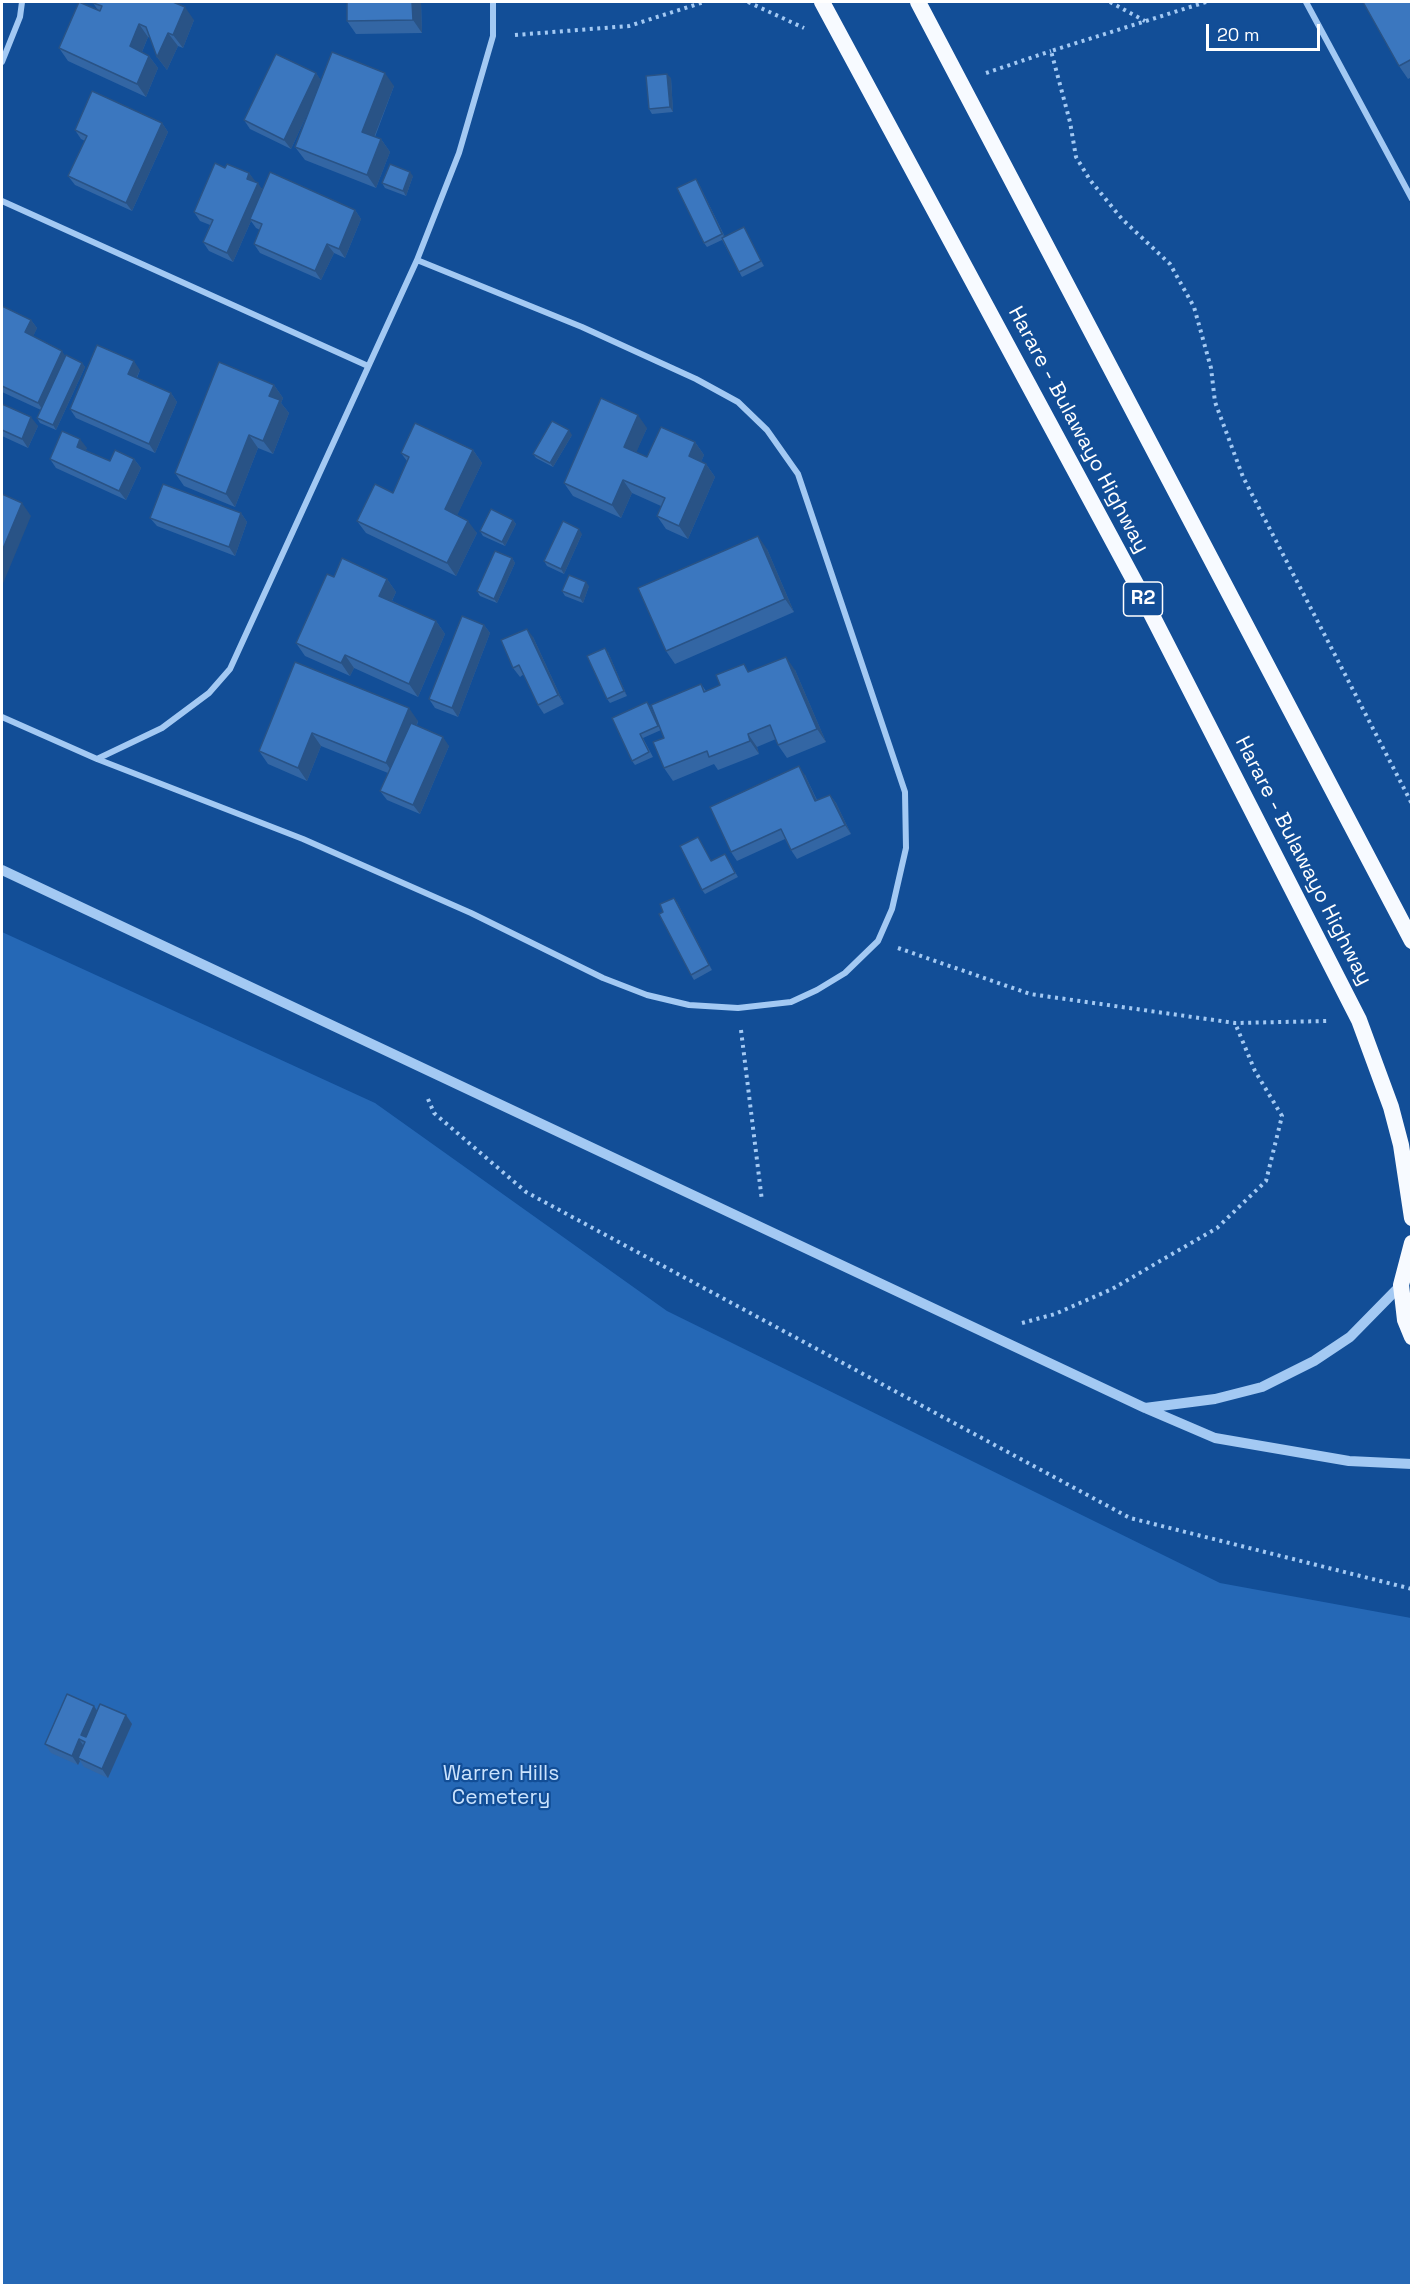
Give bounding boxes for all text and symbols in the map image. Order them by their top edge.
scale bar [1209,12,1323,50]
text: 20 m [1217,23,1260,46]
street label: Harare - Bulawayo Highway [1002,302,1154,558]
road number: R2 [1124,582,1162,616]
street label: Harare - Bulawayo Highway [1229,732,1377,990]
park label: Warren Hills Cemetery [443,1761,559,1811]

